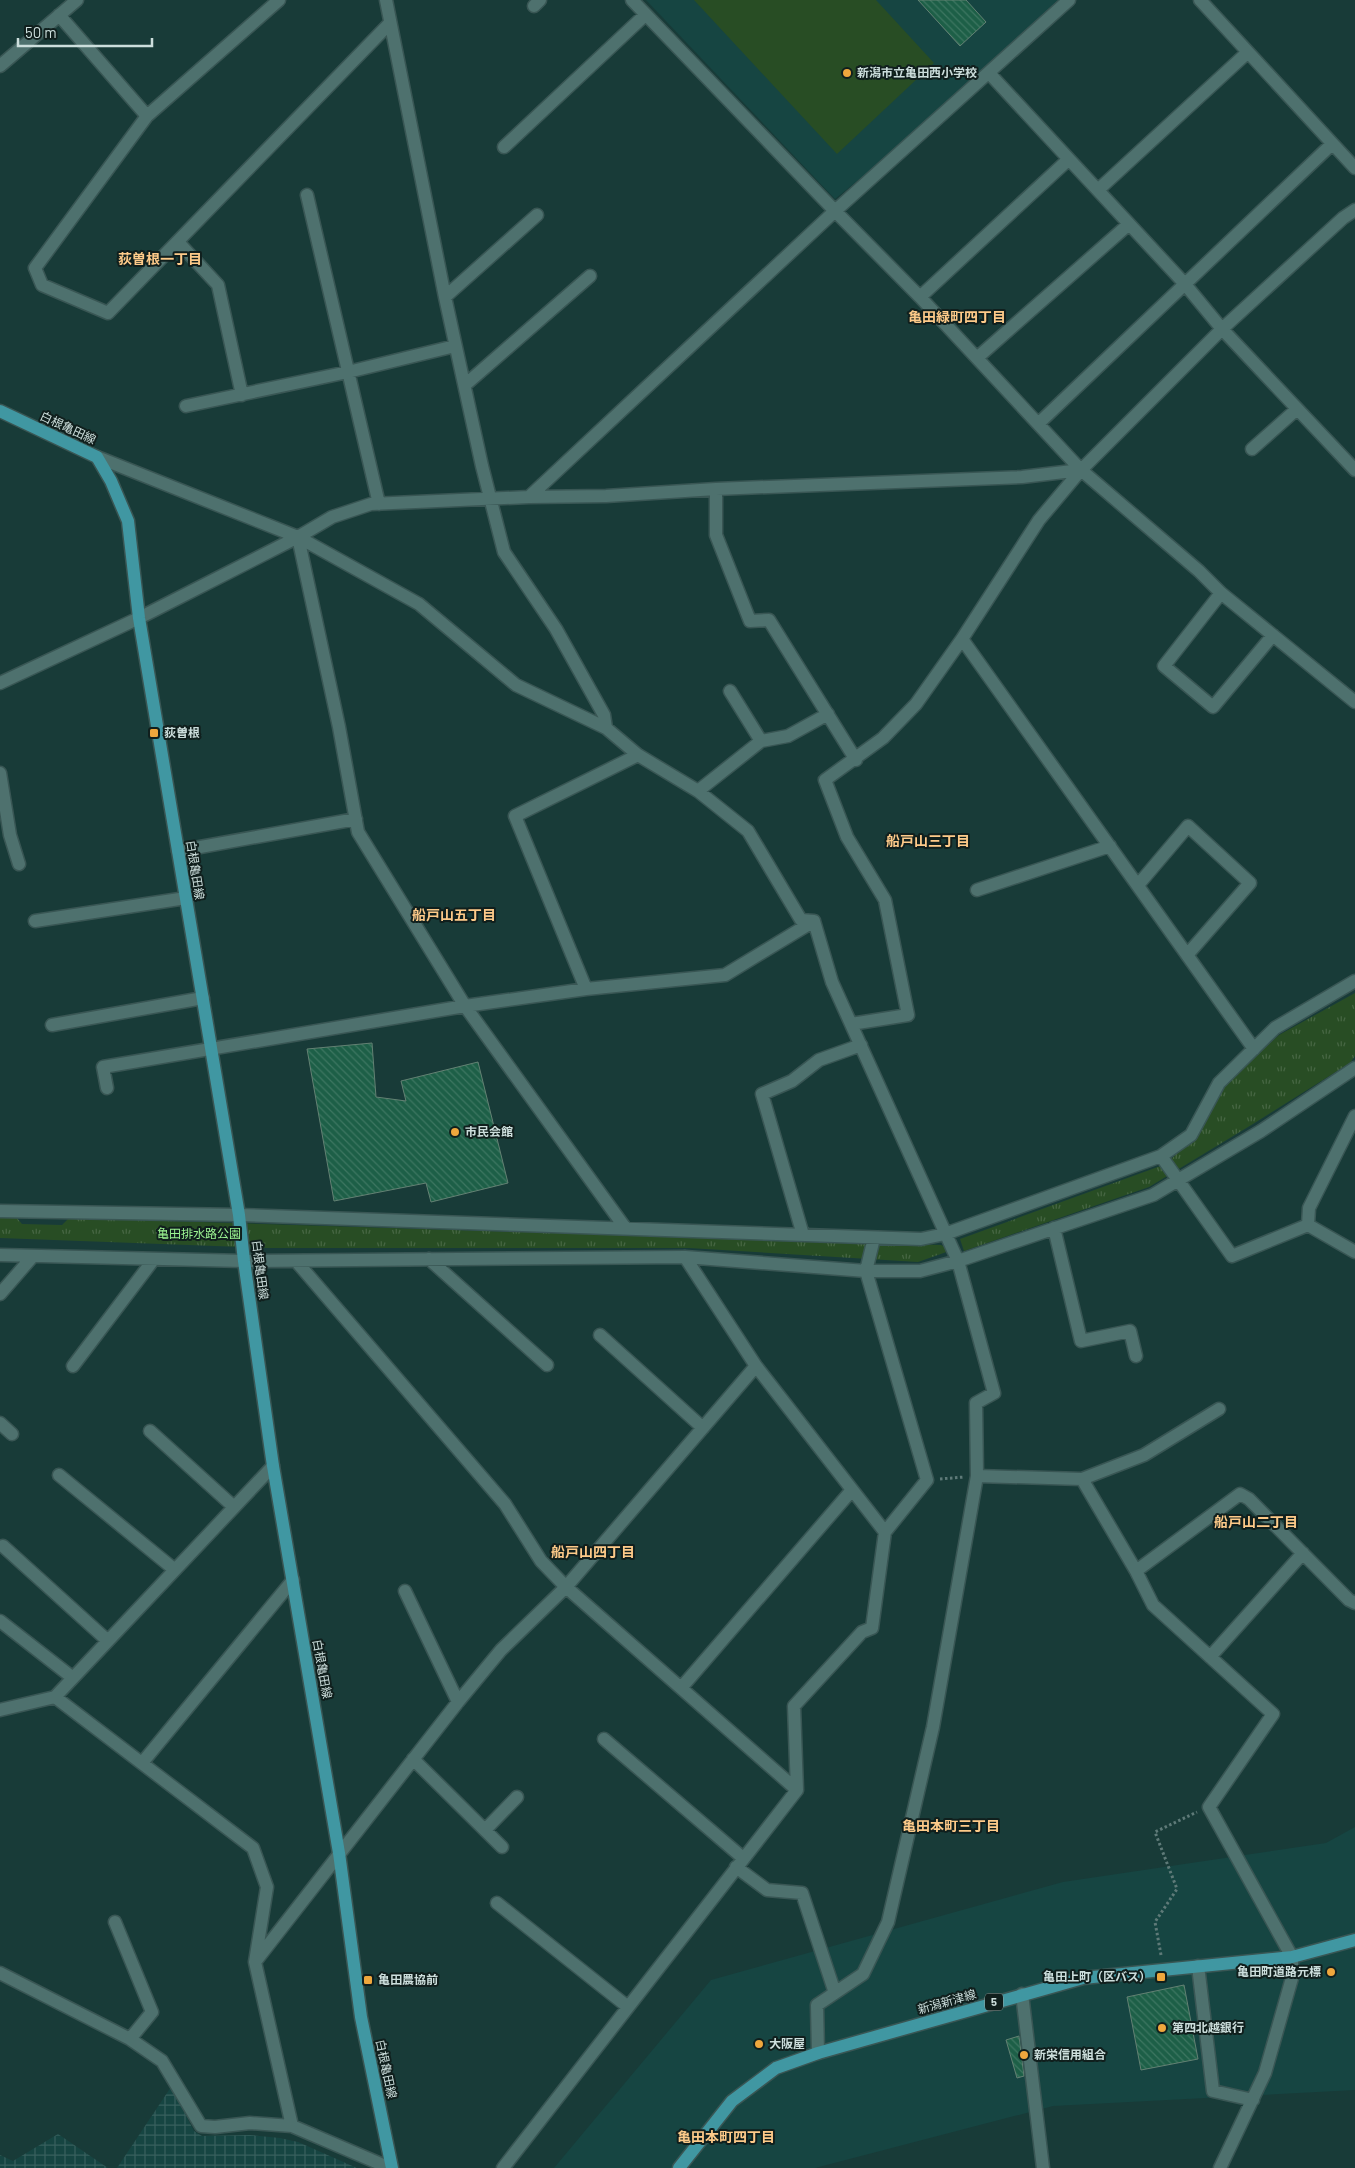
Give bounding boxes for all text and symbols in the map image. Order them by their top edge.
scale bar [18,15,151,47]
text: 50 m [25,23,57,41]
place label: 新潟市立亀田西小学校 [857,65,977,79]
marker: 新潟市立亀田西小学校 [841,67,853,79]
district label: 荻曽根一丁目 [118,250,202,267]
district label: 亀田緑町四丁目 [908,308,1006,325]
street label: 白根亀田線 [38,408,99,446]
place label: 荻曽根 [164,725,200,739]
marker: 荻曽根 [148,727,160,739]
district label: 船戸山三丁目 [886,832,970,849]
street label: 白根亀田線 [184,839,208,901]
district label: 船戸山五丁目 [412,906,496,923]
place label: 市民会館 [465,1124,513,1138]
marker: 市民会館 [449,1126,461,1138]
park label: 亀田排水路公園 [157,1226,241,1240]
street label: 白根亀田線 [250,1239,272,1301]
district label: 船戸山二丁目 [1214,1513,1298,1530]
district label: 船戸山四丁目 [551,1543,635,1560]
street label: 白根亀田線 [311,1638,335,1700]
district label: 亀田本町三丁目 [902,1817,1000,1834]
place label: 亀田町道路元標 [1237,1964,1321,1978]
marker: 亀田町道路元標 [1325,1966,1337,1978]
place label: 亀田上町（区バス） [1043,1969,1151,1983]
marker: 亀田上町（区バス） [1155,1971,1167,1983]
place label: 亀田農協前 [378,1972,438,1986]
marker: 亀田農協前 [362,1974,374,1986]
street label: 新潟新津線 [916,1986,977,2016]
road number: 5 [985,1994,1003,2010]
place label: 第四北越銀行 [1172,2020,1244,2034]
marker: 第四北越銀行 [1156,2022,1168,2034]
place label: 大阪屋 [769,2036,805,2050]
street label: 白根亀田線 [374,2038,400,2100]
marker: 大阪屋 [753,2038,765,2050]
place label: 新栄信用組合 [1034,2047,1106,2061]
marker: 新栄信用組合 [1018,2049,1030,2061]
district label: 亀田本町四丁目 [677,2128,775,2145]

